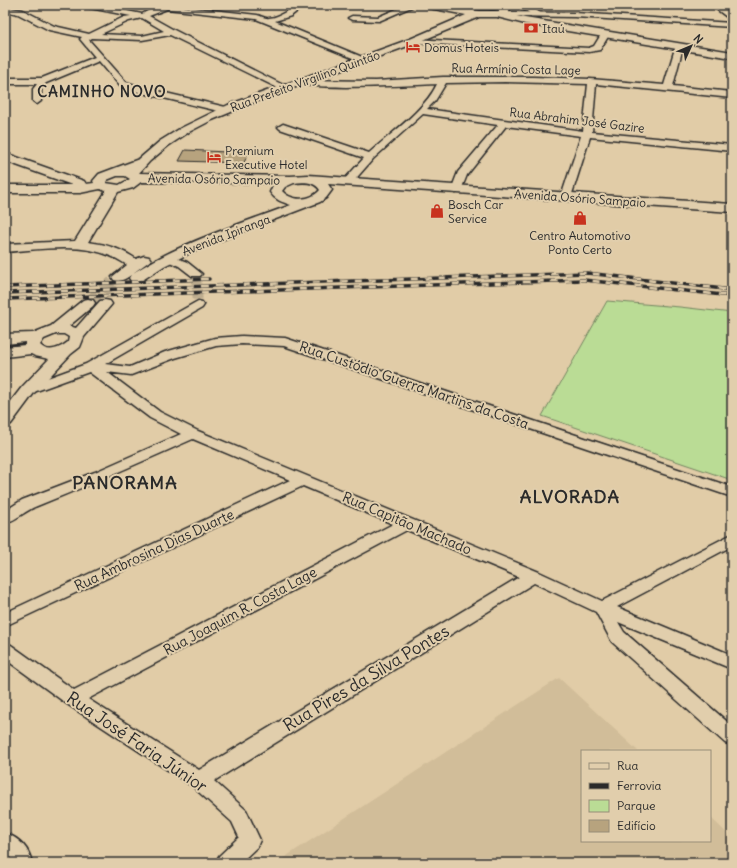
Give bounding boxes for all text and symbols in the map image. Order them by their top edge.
bank icon: Itaú [523,20,539,36]
place label: Itaú [542,21,565,36]
north arrow [671,26,711,66]
text: N [691,31,706,47]
hotel icon: Domus Hoteis [405,39,421,55]
place label: Domus Hoteis [424,40,499,55]
street label: Rua Prefeito Virgilino Quintão [228,47,382,115]
street label: Rua Armínio Costa Lage [451,60,581,78]
district label: CAMINHO NOVO [37,82,167,101]
street label: Rua Abrahim José Gazire [509,104,645,136]
place label: Premium Executive Hotel [225,143,307,172]
hotel icon: Premium Executive Hotel [206,149,222,165]
street label: Avenida Osório Sampaio [148,170,280,188]
street label: Avenida Osório Sampaio [514,186,647,210]
place label: Bosch Car Service [448,197,504,226]
shop icon: Bosch Car Service [429,203,445,219]
shop icon: Centro Automotivo Ponto Certo [572,210,588,226]
street label: Avenida Ipiranga [180,211,272,259]
place label: Centro Automotivo Ponto Certo [529,228,631,257]
street label: Rua Custódio Guerra Martins da Costa [297,337,531,433]
district label: PANORAMA [72,471,178,494]
district label: ALVORADA [520,485,620,508]
street label: Rua Capitão Machado [340,488,474,558]
street label: Rua Ambrosina Dias Duarte [71,505,237,595]
street label: Rua Joaquim R. Costa Lage [160,563,320,659]
street label: Rua Pires da Silva Pontes [279,620,453,736]
street label: Rua José Faria Júnior [62,687,212,797]
legend [581,750,711,842]
text: Rua [617,758,639,773]
text: Ferrovia [617,778,662,793]
text: Parque [617,798,656,813]
text: Edifício [617,818,656,833]

